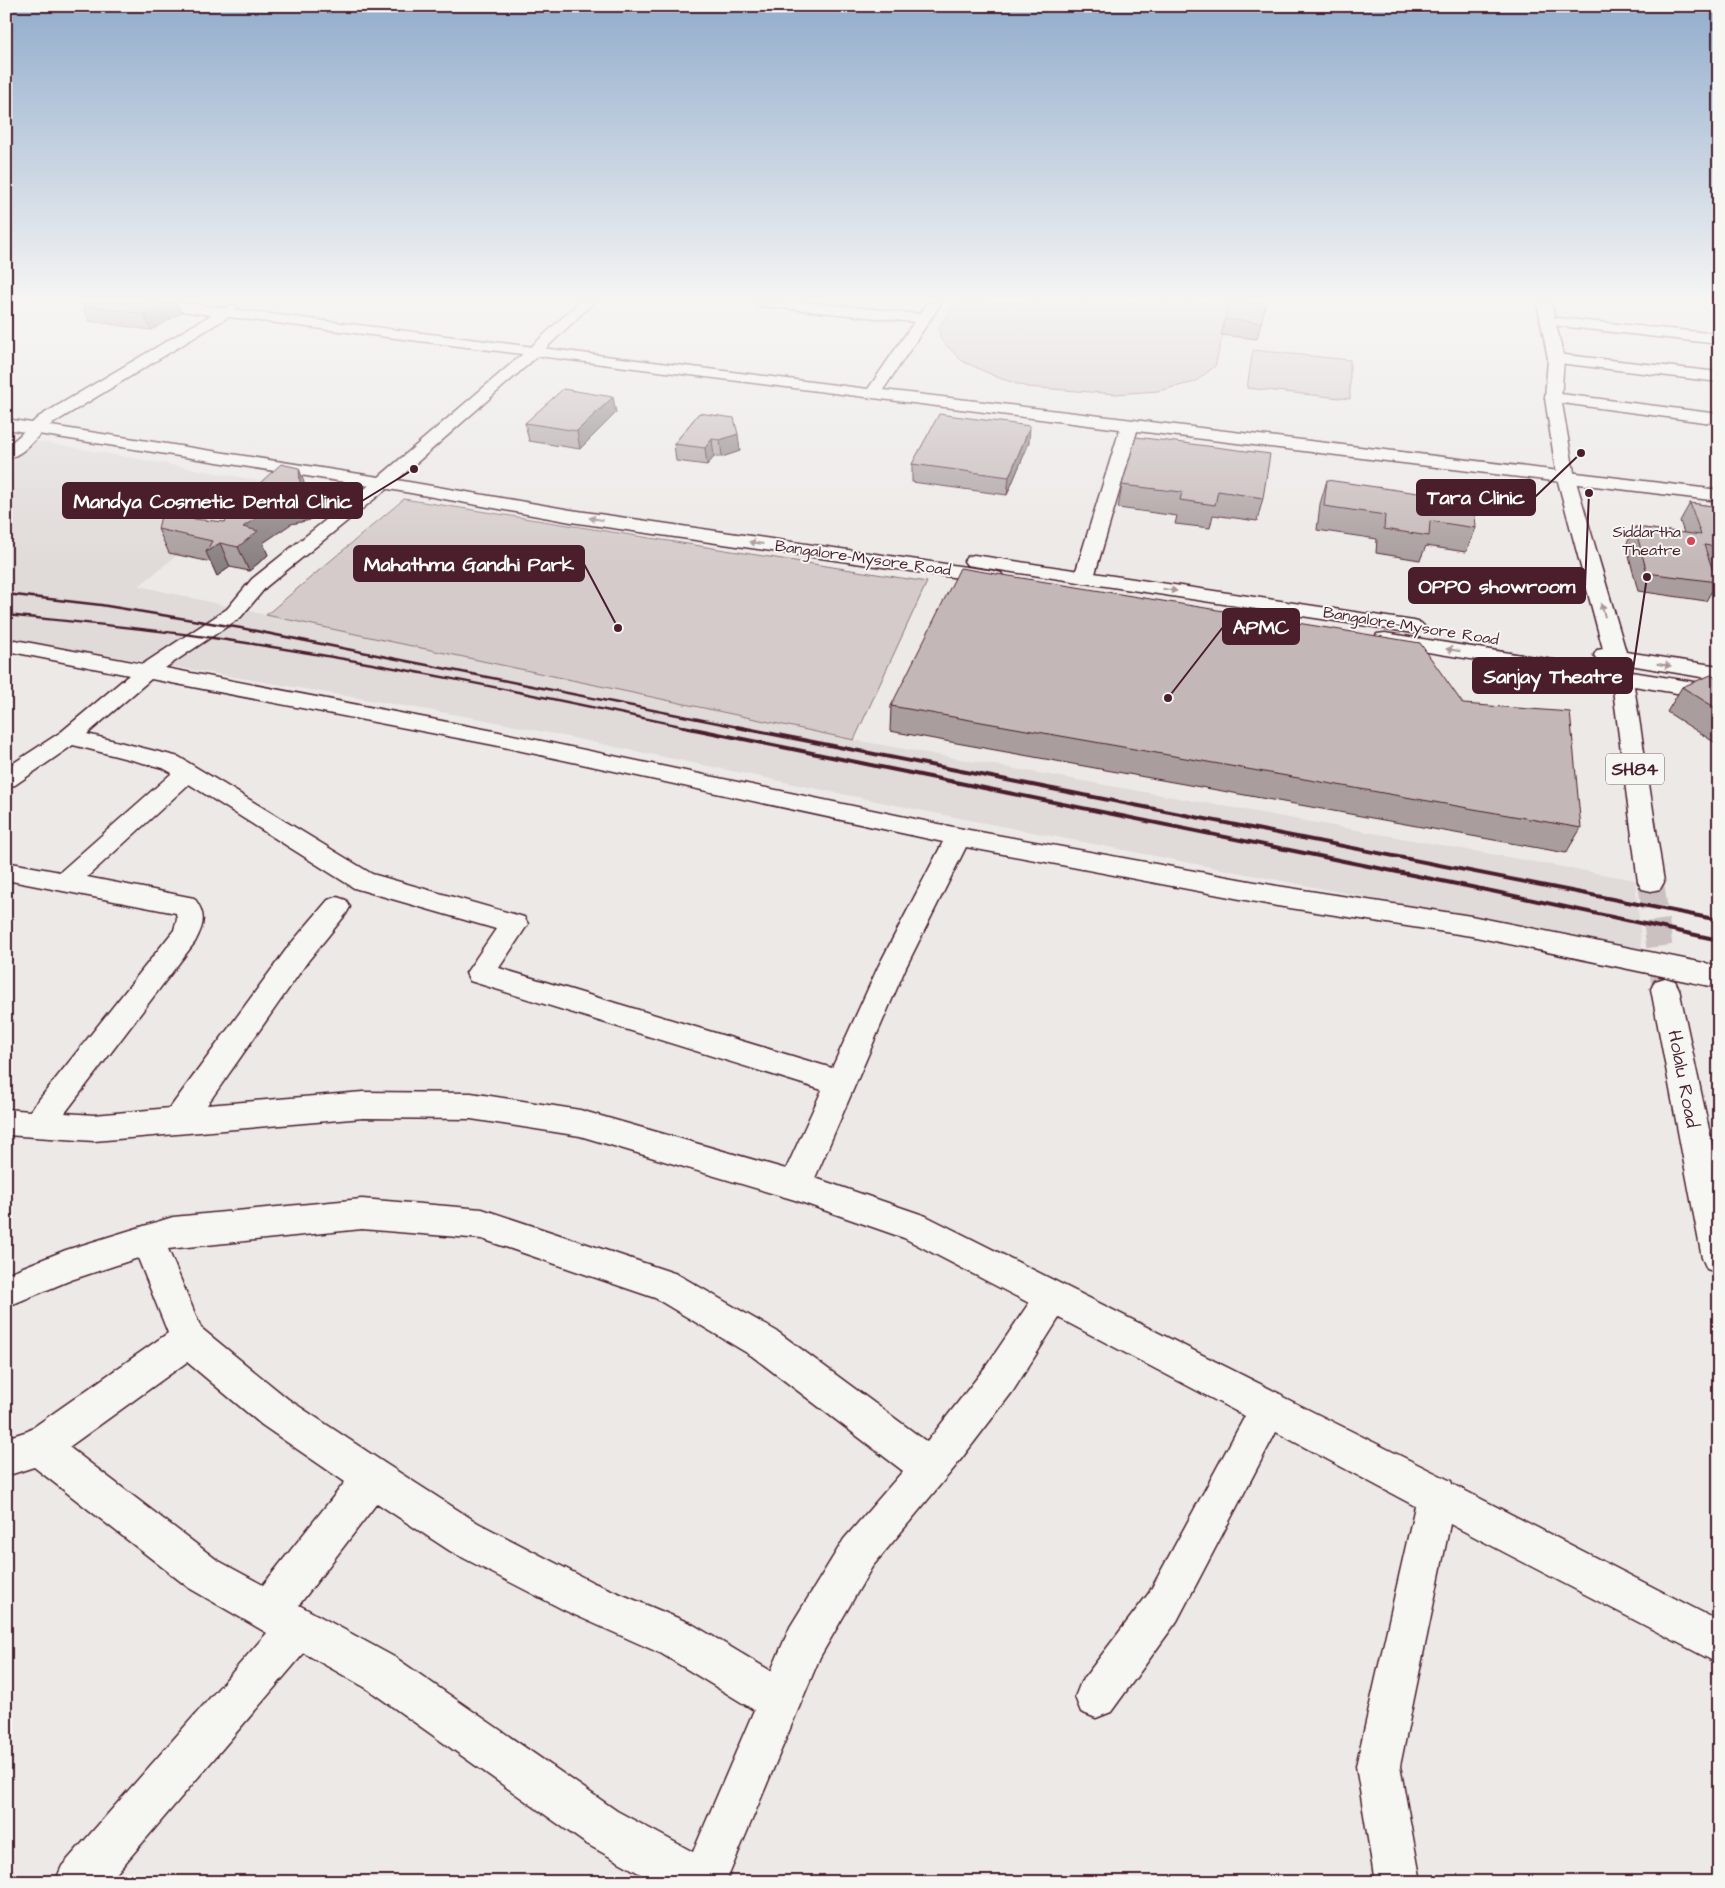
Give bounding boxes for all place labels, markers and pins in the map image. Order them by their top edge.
callout: Tara Clinic [1417,480,1535,515]
callout: Mandya Cosmetic Dental Clinic [63,483,362,518]
place label: Siddartha Theatre [1612,521,1681,561]
marker: Siddartha Theatre [1685,535,1697,547]
callout: Mahathma Gandhi Park [354,546,584,581]
callout: OPPO showroom [1409,568,1585,603]
callout: APMC [1223,609,1299,644]
callout: Sanjay Theatre [1473,658,1632,693]

